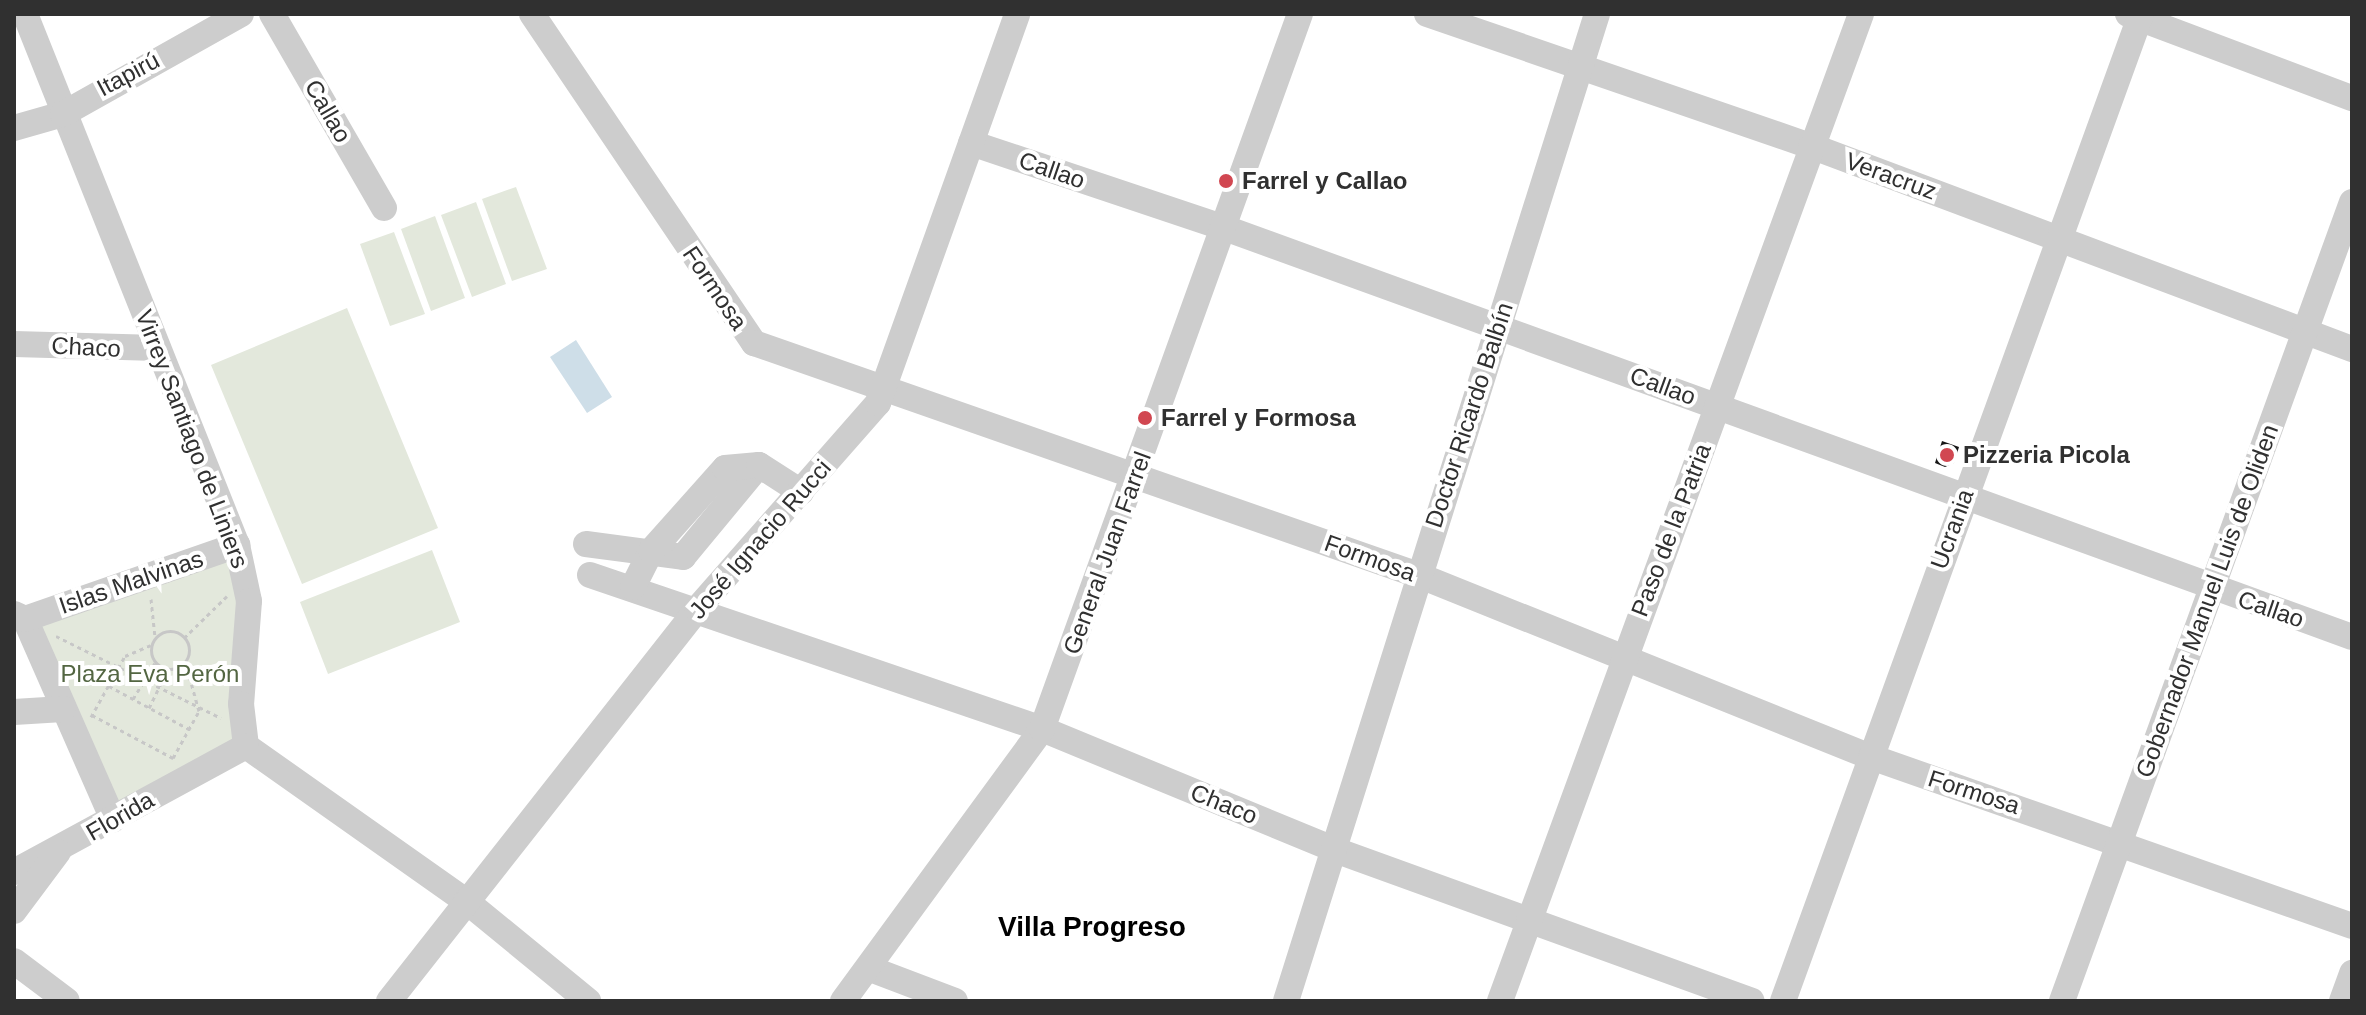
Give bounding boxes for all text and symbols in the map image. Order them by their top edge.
street label: Itapirú [92,46,164,102]
street label: Callao [299,74,357,148]
street label: Callao [1015,145,1089,195]
street label: Veracruz [1842,146,1940,206]
place label: Farrel y Callao [1242,167,1407,195]
marker: Farrel y Callao [1217,172,1235,190]
street label: Formosa [677,241,753,335]
street label: Doctor Ricardo Balbín [1419,299,1519,531]
street label: Virrey Santiago de Liniers [129,306,255,572]
street label: Chaco [51,331,121,363]
street label: Callao [1626,361,1700,411]
place label: Farrel y Formosa [1161,404,1356,432]
marker: Farrel y Formosa [1136,409,1154,427]
street label: Gobernador Manuel Luis de Oliden [2130,421,2284,781]
street label: Paso de la Patria [1625,440,1717,620]
place label: Pizzeria Picola [1963,441,2130,469]
marker: Pizzeria Picola [1938,446,1956,464]
street label: General Juan Farrel [1057,448,1157,658]
street label: José Ignacio Rucci [683,454,837,624]
street label: Ucrania [1924,485,1980,573]
street label: Formosa [1321,528,1419,588]
street label: Islas Malvinas [55,544,207,620]
street label: Callao [2234,584,2308,634]
park label: Plaza Eva Perón [61,660,239,688]
street label: Formosa [1925,764,2023,820]
street label: Chaco [1186,778,1262,830]
street label: Florida [81,785,159,847]
district label: Villa Progreso [998,910,1186,944]

